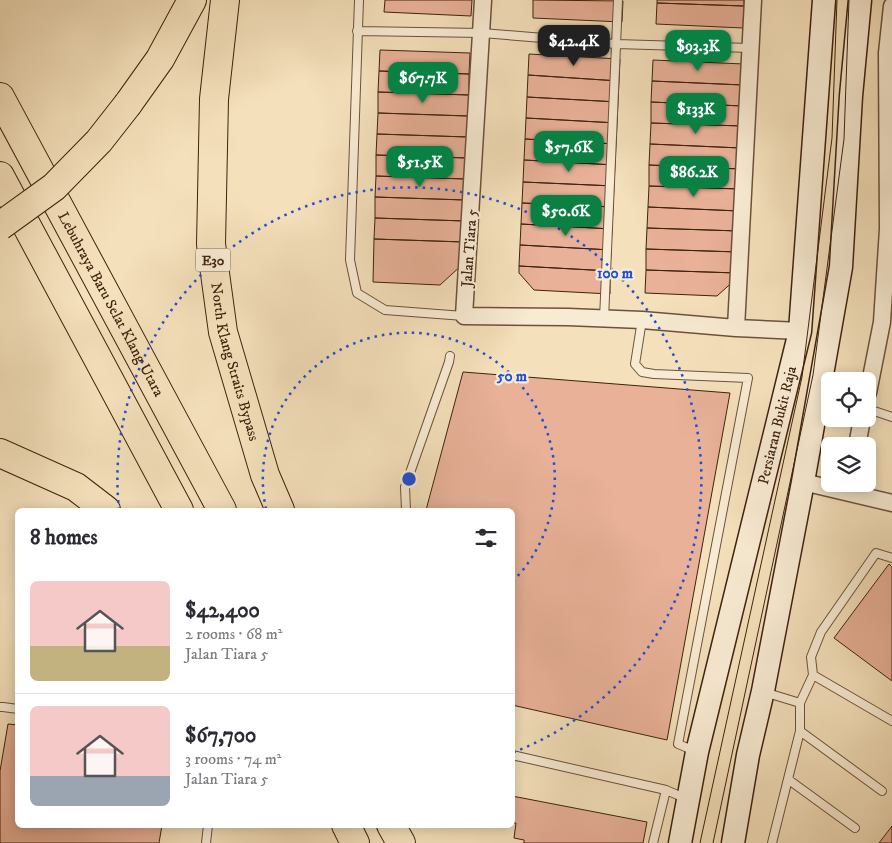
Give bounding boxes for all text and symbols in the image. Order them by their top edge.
pin: $42.4K [533,24,615,67]
pin: $93.3K [657,30,739,72]
text: $42.4K [549,31,599,51]
text: $93.3K [676,36,720,56]
pin: $67.7K [382,62,464,104]
text: $67.7K [399,68,447,88]
pin: $133K [661,92,731,135]
text: $133K [677,99,715,119]
pin: $57.6K [528,130,610,173]
text: $57.6K [545,137,593,157]
pin: $51.5K [379,146,461,188]
text: $51.5K [397,152,443,172]
pin: $86.2K [653,156,735,198]
text: $86.2K [670,162,718,182]
pin: $50.6K [525,194,607,237]
text: $50.6K [542,201,590,221]
street label: Jalan Tiara 5 [457,208,482,290]
street label: Lebuhraya Baru Selat Klang Utara [53,209,169,400]
road number: E30 [196,248,230,272]
text: 100 m [597,264,634,283]
street label: North Klang Straits Bypass [206,281,263,443]
street label: Persiaran Bukit Raja [754,364,801,486]
text: 50 m [496,367,528,386]
map controls [821,372,876,492]
button: locate [821,372,876,427]
button: layers [821,437,876,492]
centre of rings [400,470,418,488]
icon: filters [472,524,500,552]
text: 8 homes [30,525,98,551]
text: $42,400 [185,598,260,624]
icon: home [70,601,130,661]
text: 2 rooms · 68 m² [185,624,282,644]
text: Jalan Tiara 5 [185,644,268,664]
text: $67,700 [185,723,256,749]
icon: home [70,726,130,786]
text: 3 rooms · 74 m² [185,749,282,769]
text: Jalan Tiara 5 [185,769,268,789]

